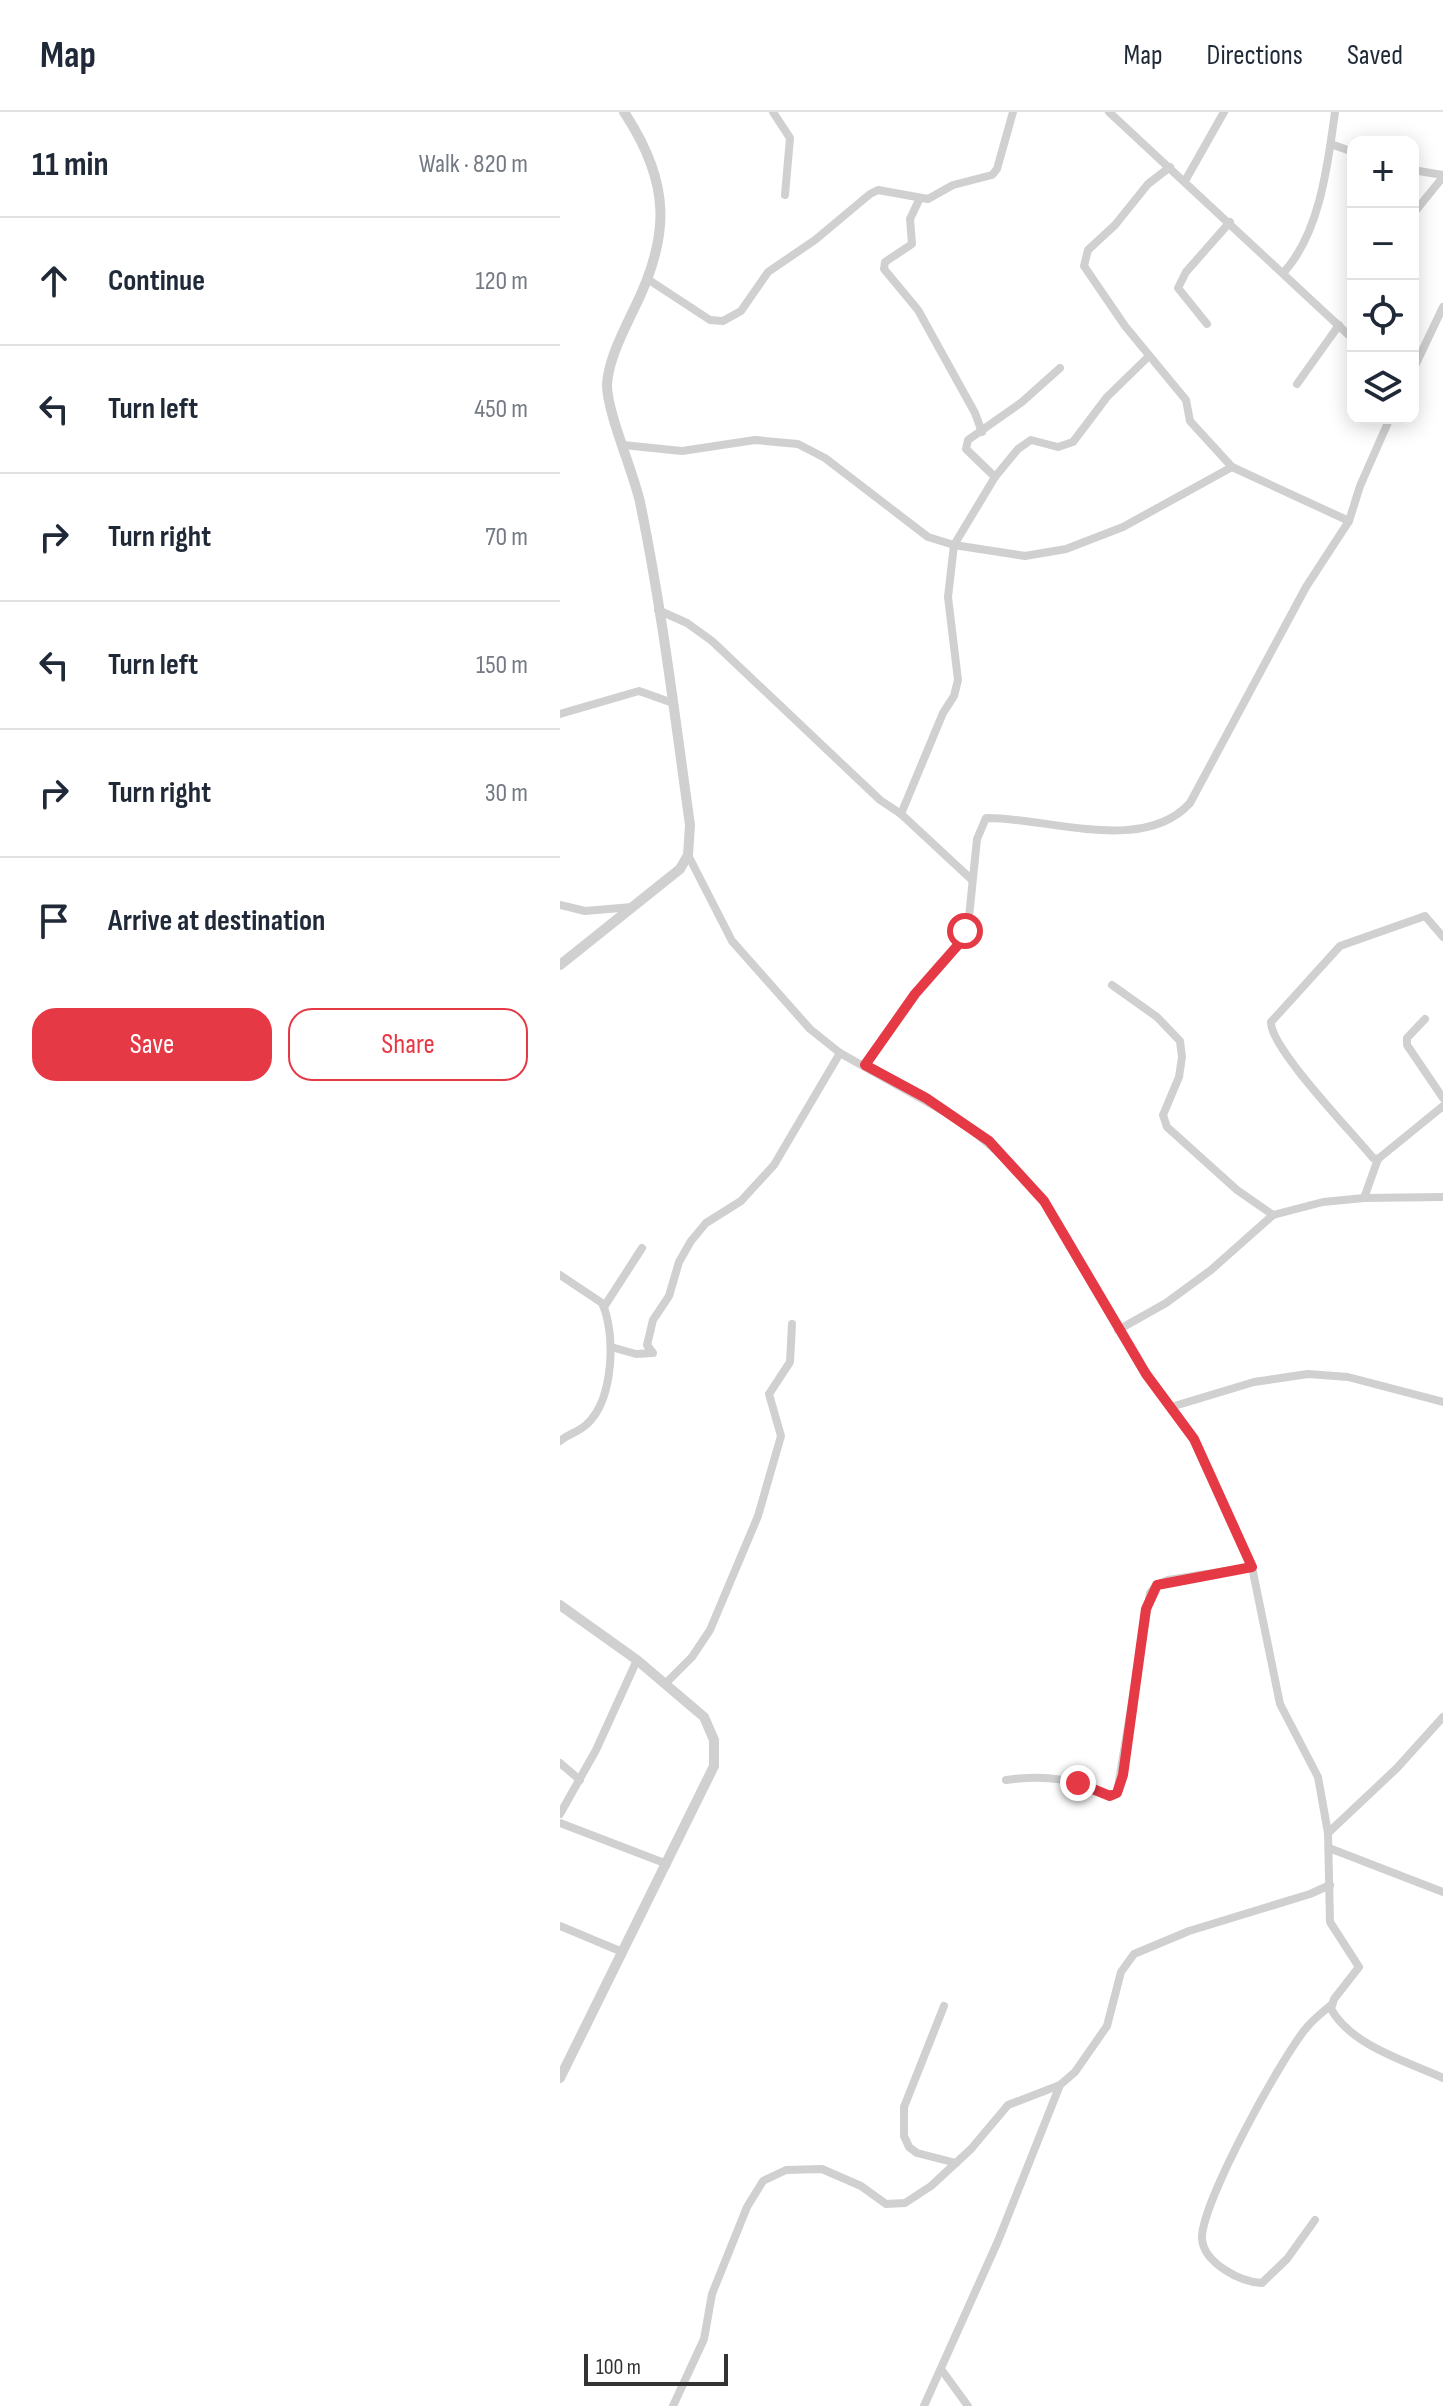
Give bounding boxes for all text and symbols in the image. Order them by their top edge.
text: Map [40,33,96,78]
text: Map [1124,39,1163,72]
text: Directions [1207,39,1303,72]
text: Saved [1347,39,1403,72]
map controls [1347,136,1419,424]
button: + [1347,136,1419,208]
text: 11 min [32,144,109,185]
text: Walk · 820 m [419,149,528,180]
button: − [1347,208,1419,280]
icon: ahead [32,259,76,303]
text: Continue [108,263,205,299]
text: 120 m [475,266,528,297]
button: locate [1347,280,1419,352]
button: layers [1347,352,1419,424]
icon: left [32,387,76,431]
text: Turn left [108,391,198,427]
text: 450 m [474,394,528,425]
icon: right [32,515,76,559]
text: Turn right [108,519,211,555]
text: 70 m [485,522,528,553]
icon: left [32,643,76,687]
text: Turn left [108,647,198,683]
text: 150 m [476,650,528,681]
icon: right [32,771,76,815]
text: Turn right [108,775,211,811]
text: 30 m [485,778,528,809]
icon: arrive [32,899,76,943]
text: Arrive at destination [108,903,325,939]
route start [947,913,983,949]
button: Save [32,1008,272,1081]
button: Share [288,1008,528,1081]
route end [1060,1765,1096,1801]
scale bar [584,2350,728,2386]
text: 100 m [596,2354,641,2381]

